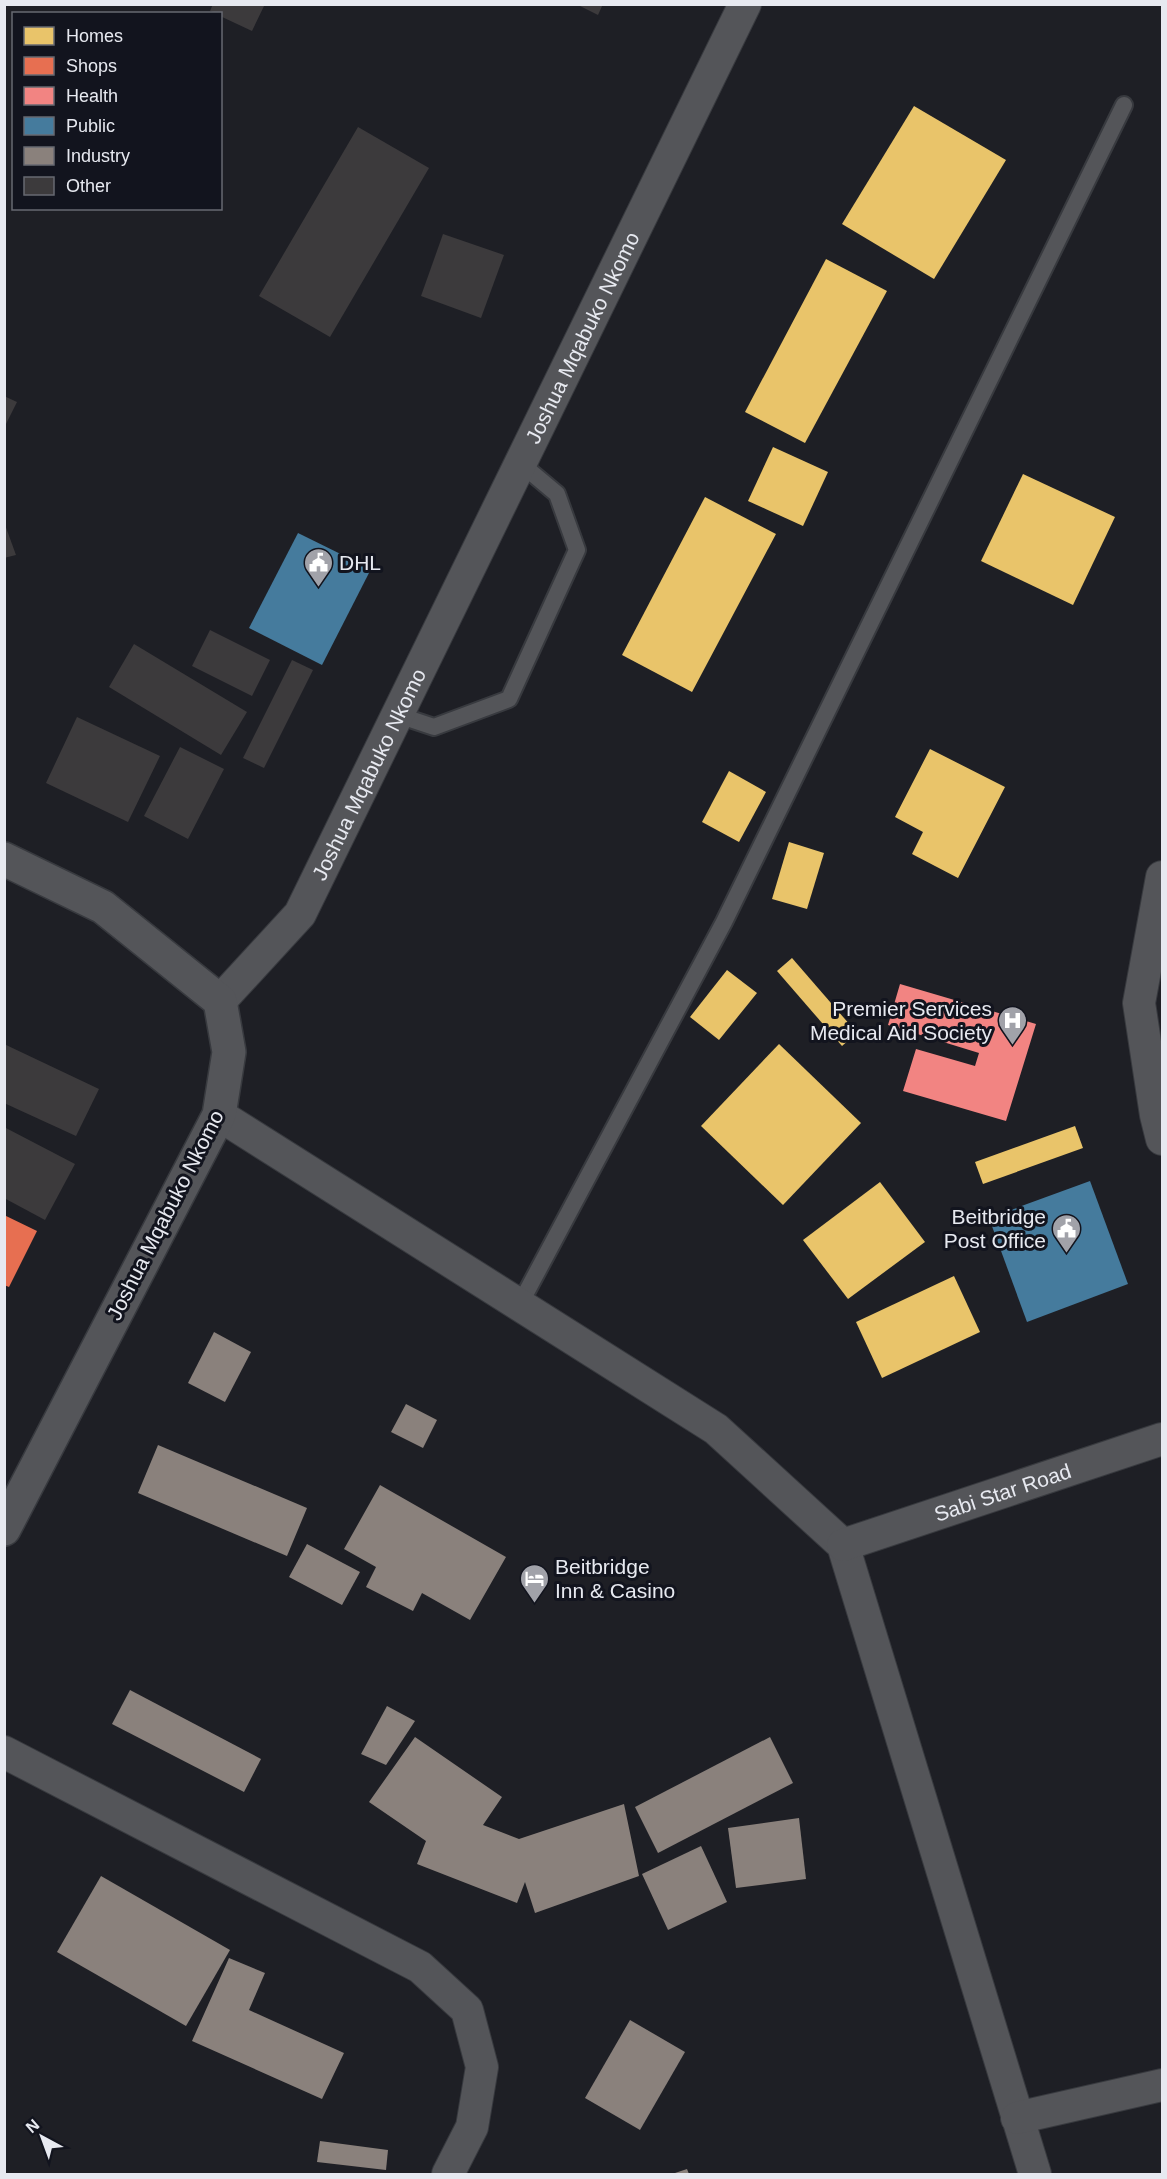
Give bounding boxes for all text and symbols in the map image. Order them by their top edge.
legend [12,12,222,210]
text: Homes [66,26,123,46]
text: Shops [66,56,117,76]
text: Health [66,86,118,106]
text: Public [66,116,115,136]
text: Industry [66,146,130,166]
text: Other [66,176,111,196]
street label: Joshua Mqabuko Nkomo [521,228,643,447]
public building icon: DHL [302,546,334,588]
place label: DHL [339,551,381,574]
street label: Joshua Mqabuko Nkomo [307,665,430,883]
place label: Premier Services Medical Aid Society [810,997,992,1044]
hospital icon: Premier Services Medical Aid Society [997,1004,1029,1046]
street label: Joshua Mqabuko Nkomo [102,1106,228,1324]
place label: Beitbridge Post Office [944,1205,1046,1252]
public building icon: Beitbridge Post Office [1051,1212,1083,1254]
street label: Sabi Star Road [931,1459,1074,1525]
place label: Beitbridge Inn & Casino [555,1555,675,1602]
hotel icon: Beitbridge Inn & Casino [518,1562,550,1604]
north arrow [12,2107,72,2167]
text: N [23,2116,42,2136]

